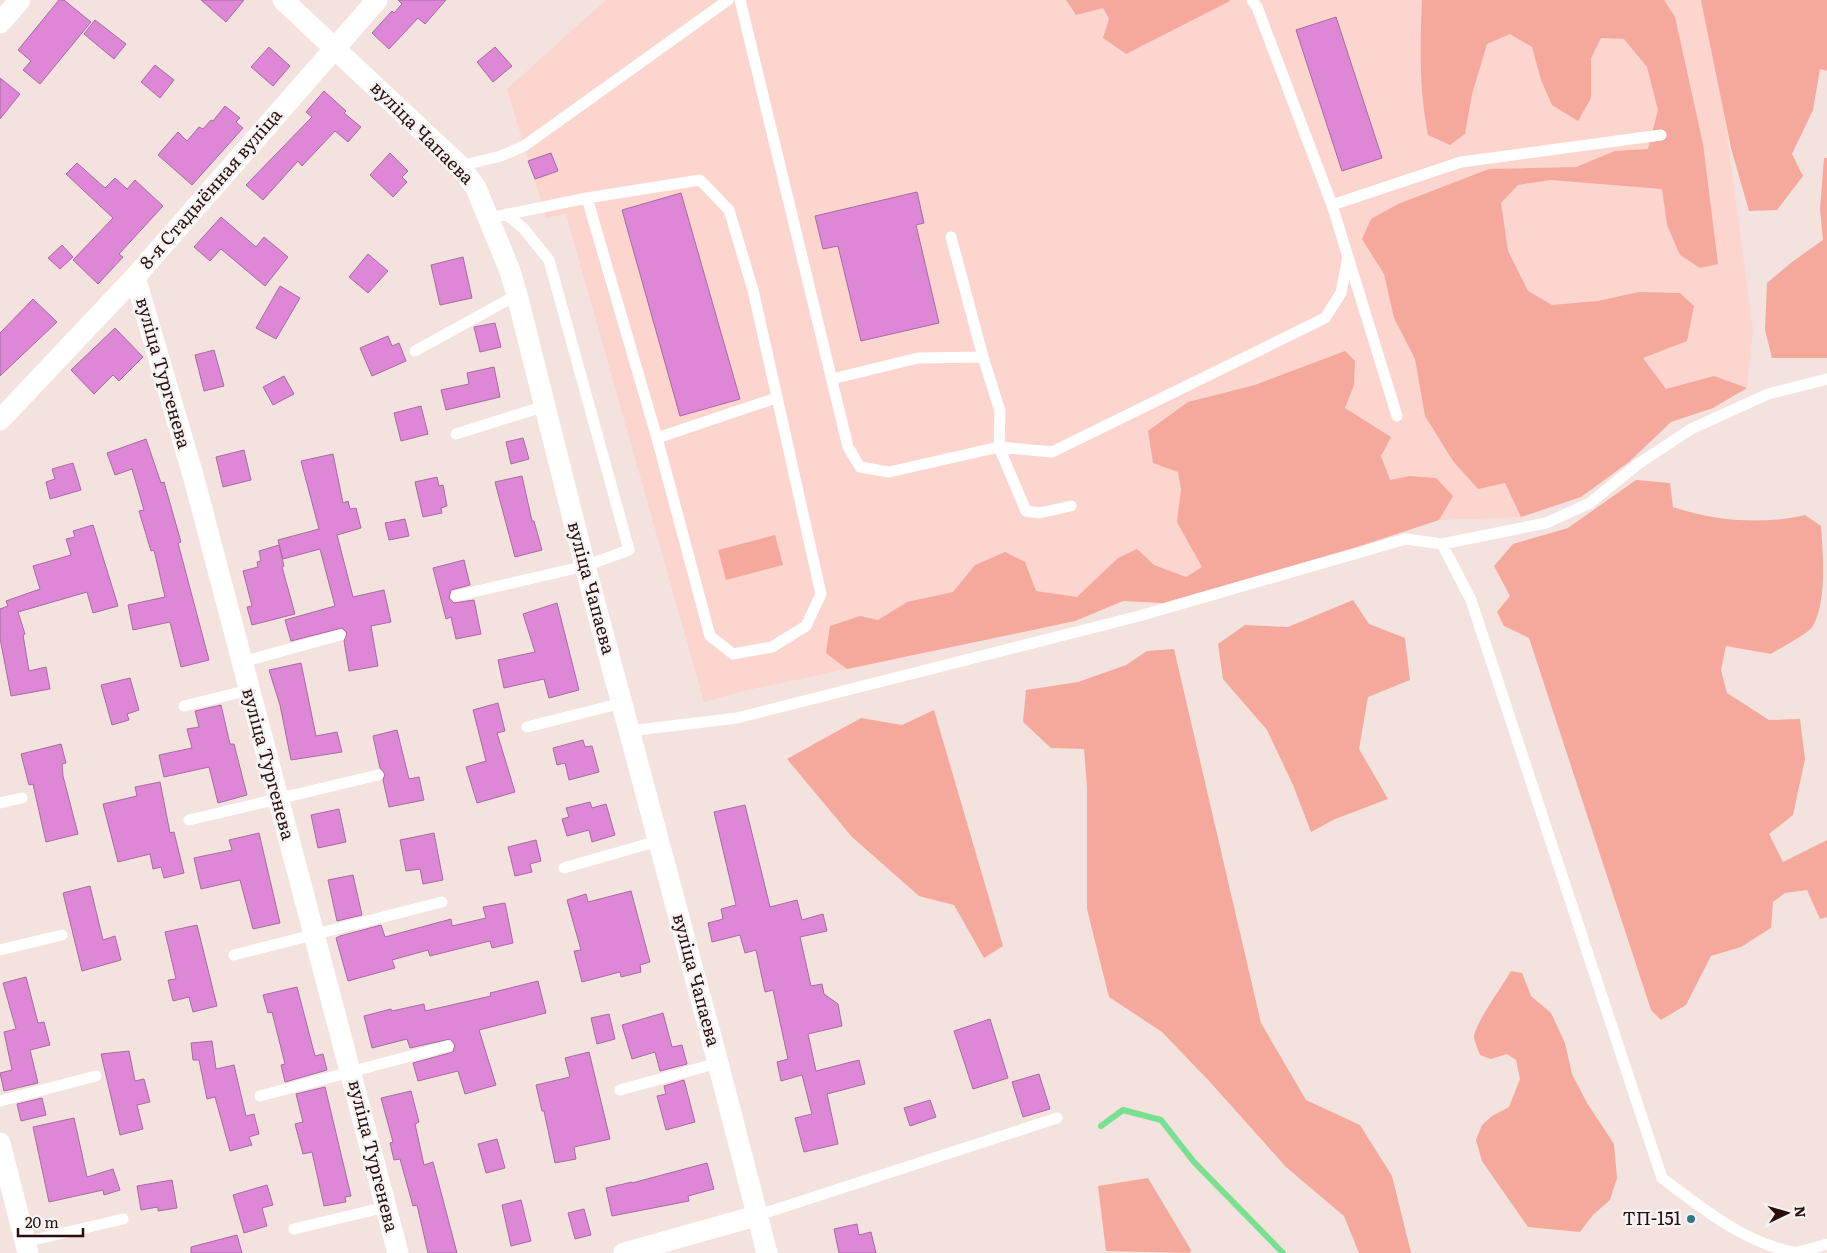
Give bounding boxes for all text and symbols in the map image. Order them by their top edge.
street label: вуліца Чапаева [365,74,481,190]
street label: 8-я Стадыённая вуліца [132,101,288,274]
street label: вуліца Тургенева [130,294,199,452]
street label: вуліца Чапаева [562,518,623,658]
street label: вуліца Тургенева [236,685,303,843]
street label: вуліца Чапаева [667,910,728,1050]
street label: вуліца Тургенева [342,1077,407,1235]
north arrow [1762,1188,1812,1238]
place label: ТП-151 [1622,1204,1681,1231]
text: N [1790,1205,1811,1219]
scale bar [18,1206,82,1238]
text: 20 m [25,1210,59,1233]
marker: ТП-151 [1685,1213,1697,1225]

